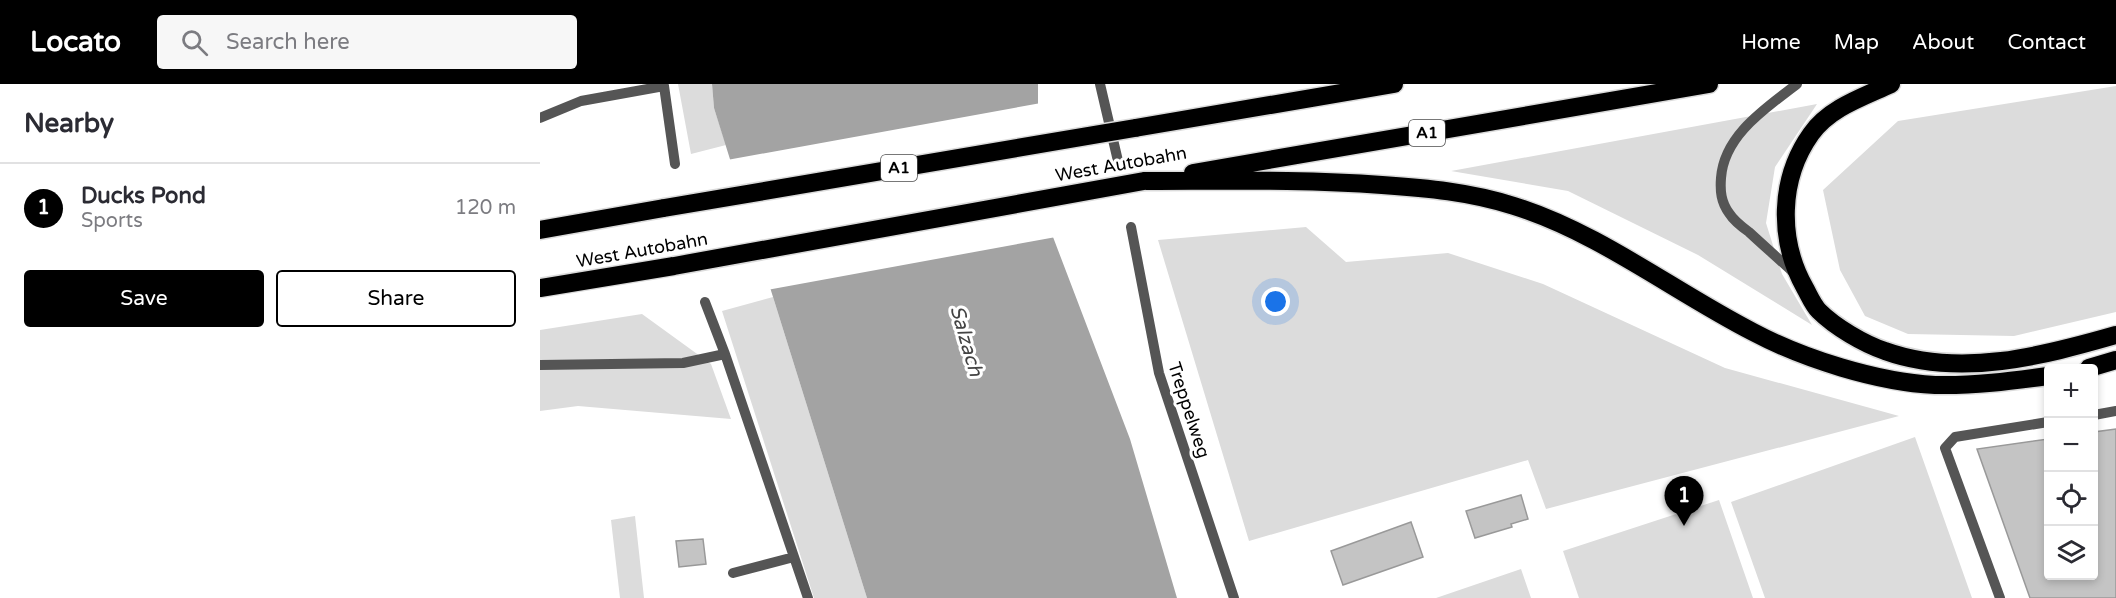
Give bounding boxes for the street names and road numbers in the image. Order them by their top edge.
road number: A1 [1409,120,1445,146]
street label: West Autobahn [1054,142,1188,186]
road number: A1 [881,155,917,181]
street label: West Autobahn [575,228,709,272]
street label: Treppelweg [1163,359,1215,461]

